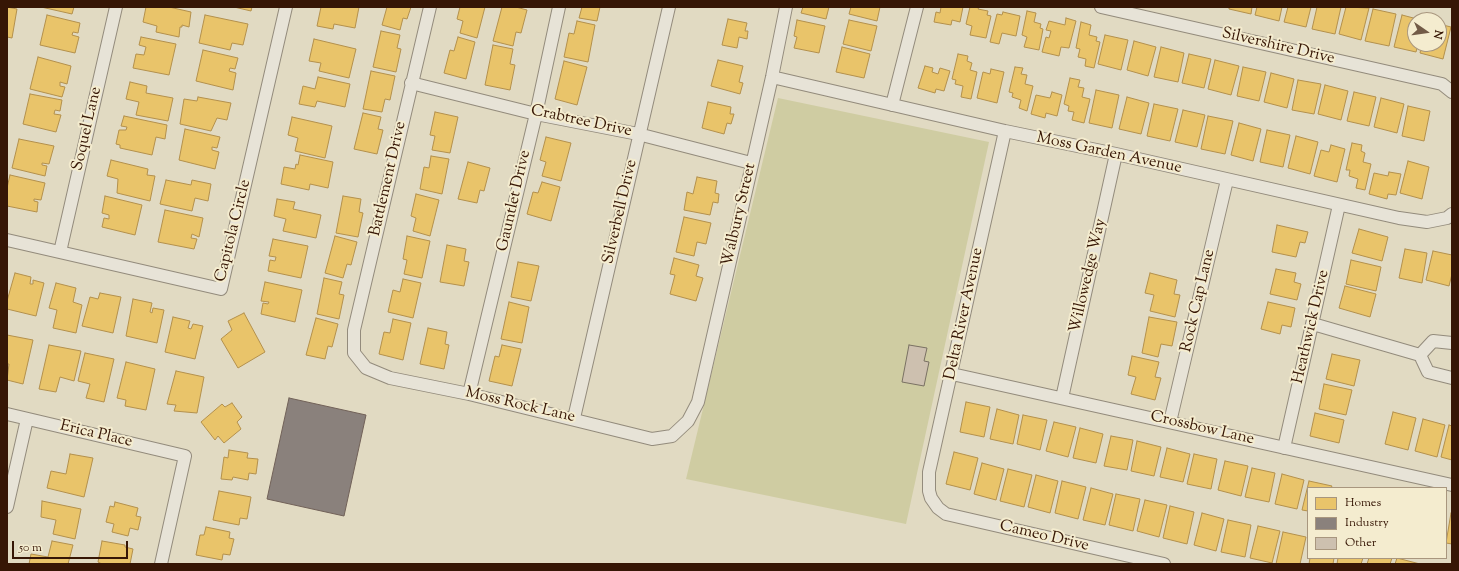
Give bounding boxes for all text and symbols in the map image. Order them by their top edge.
north arrow [1407,12,1447,52]
street label: Silvershire Drive [1220,25,1336,69]
text: N [1429,28,1447,41]
street label: Soquel Lane [69,85,107,173]
street label: Crabtree Drive [529,102,633,142]
street label: Battlement Drive [366,120,412,238]
street label: Moss Garden Avenue [1035,129,1183,179]
street label: Gauntlet Drive [494,149,536,253]
street label: Silverbell Drive [600,158,642,266]
street label: Walbury Street [719,161,761,269]
street label: Capitola Circle [212,178,256,284]
street label: Willowedge Way [1067,217,1111,335]
street label: Delta River Avenue [942,246,988,382]
street label: Rock Cap Lane [1178,248,1220,354]
street label: Heathwick Drive [1290,268,1334,386]
street label: Moss Rock Lane [463,384,577,428]
street label: Crossbow Lane [1148,408,1256,450]
street label: Erica Place [58,417,134,453]
legend [1307,487,1447,559]
text: Homes [1345,494,1381,512]
text: Industry [1345,514,1389,532]
street label: Cameo Drive [997,517,1091,557]
scale bar [14,533,130,559]
text: Other [1345,534,1376,552]
text: 50 m [19,539,42,557]

